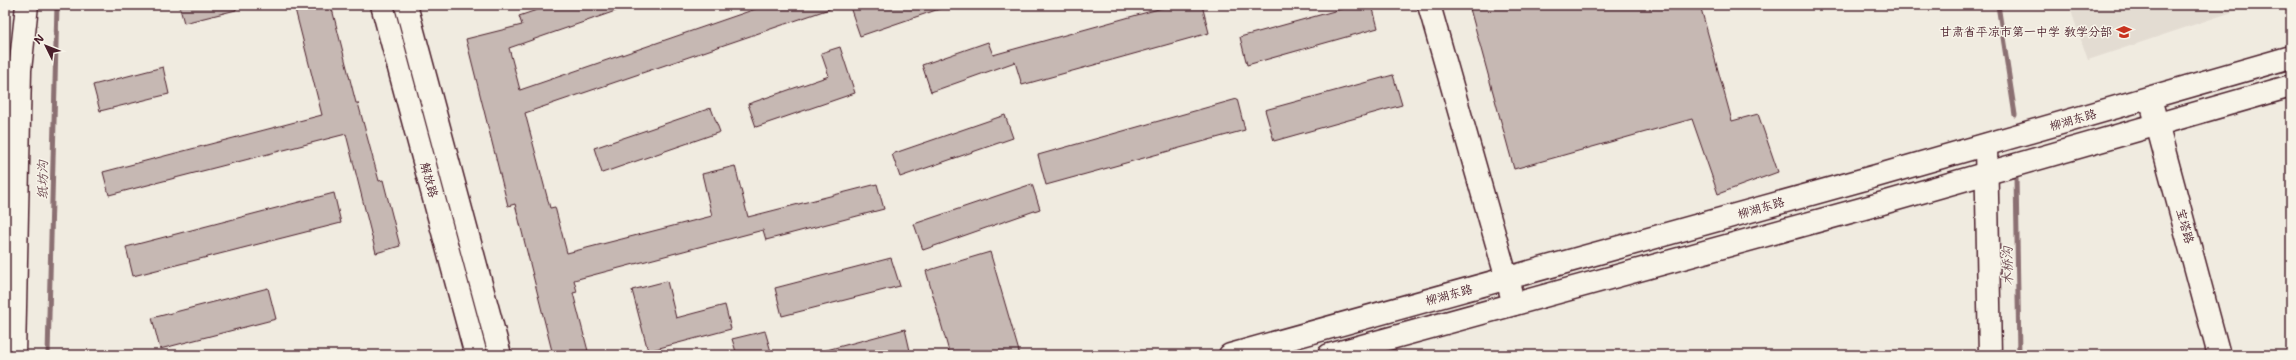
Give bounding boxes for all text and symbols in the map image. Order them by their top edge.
school or university icon: 甘肃省平凉市第一中学 教学分部 [2115,23,2133,41]
place label: 甘肃省平凉市第一中学 教学分部 [1940,24,2112,40]
north arrow [26,26,66,66]
text: N [31,31,48,48]
street label: 柳湖东路 [2048,106,2098,134]
water label: 纸坊沟 [34,159,51,200]
street label: 解放路 [417,161,441,199]
street label: 柳湖东路 [1736,194,1786,222]
street label: 宝塔路 [2173,207,2197,245]
water label: 木桥沟 [1999,245,2016,286]
street label: 柳湖东路 [1424,281,1474,309]

